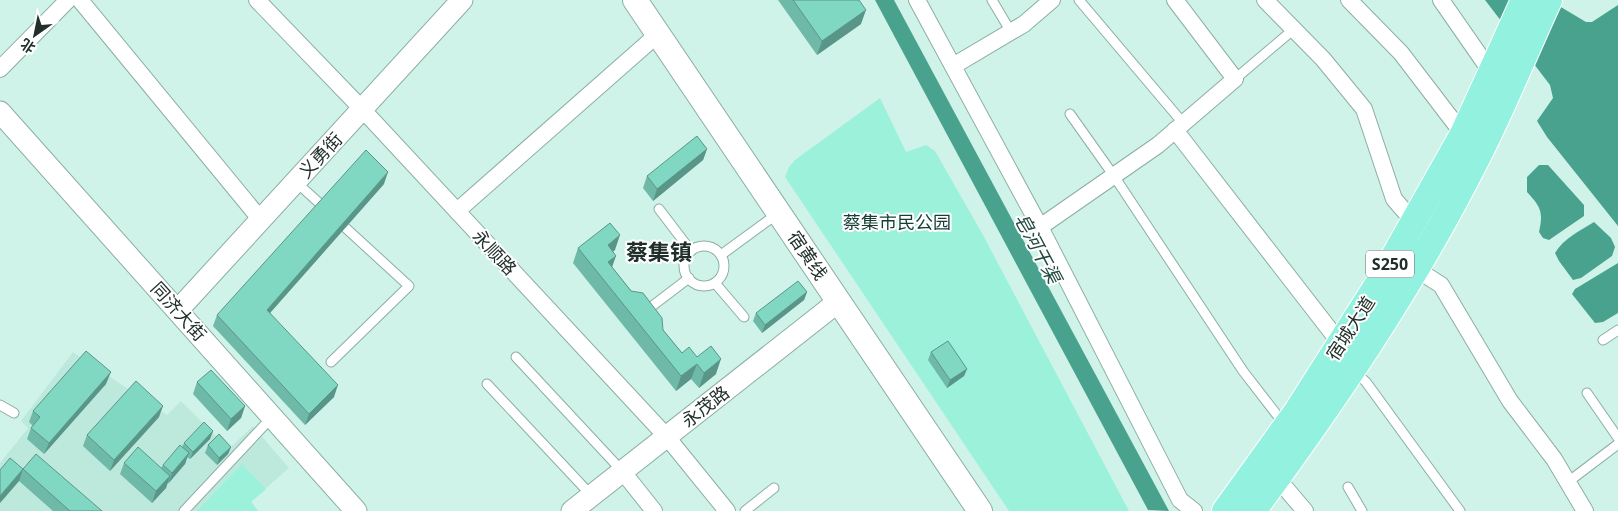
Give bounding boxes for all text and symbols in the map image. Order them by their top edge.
north arrow [10,10,60,60]
text: 北 [17,35,39,58]
street label: 义勇街 [293,127,347,183]
water label: 皂河干渠 [1009,208,1069,290]
park label: 蔡集市民公园 [843,210,951,234]
street label: 永顺路 [468,224,522,280]
street label: 宿黄线 [783,226,833,284]
district label: 蔡集镇 [626,236,692,266]
road number: S250 [1366,250,1414,278]
street label: 同济大街 [146,276,212,346]
street label: 宿城大道 [1320,291,1380,365]
street label: 永茂路 [676,380,734,432]

